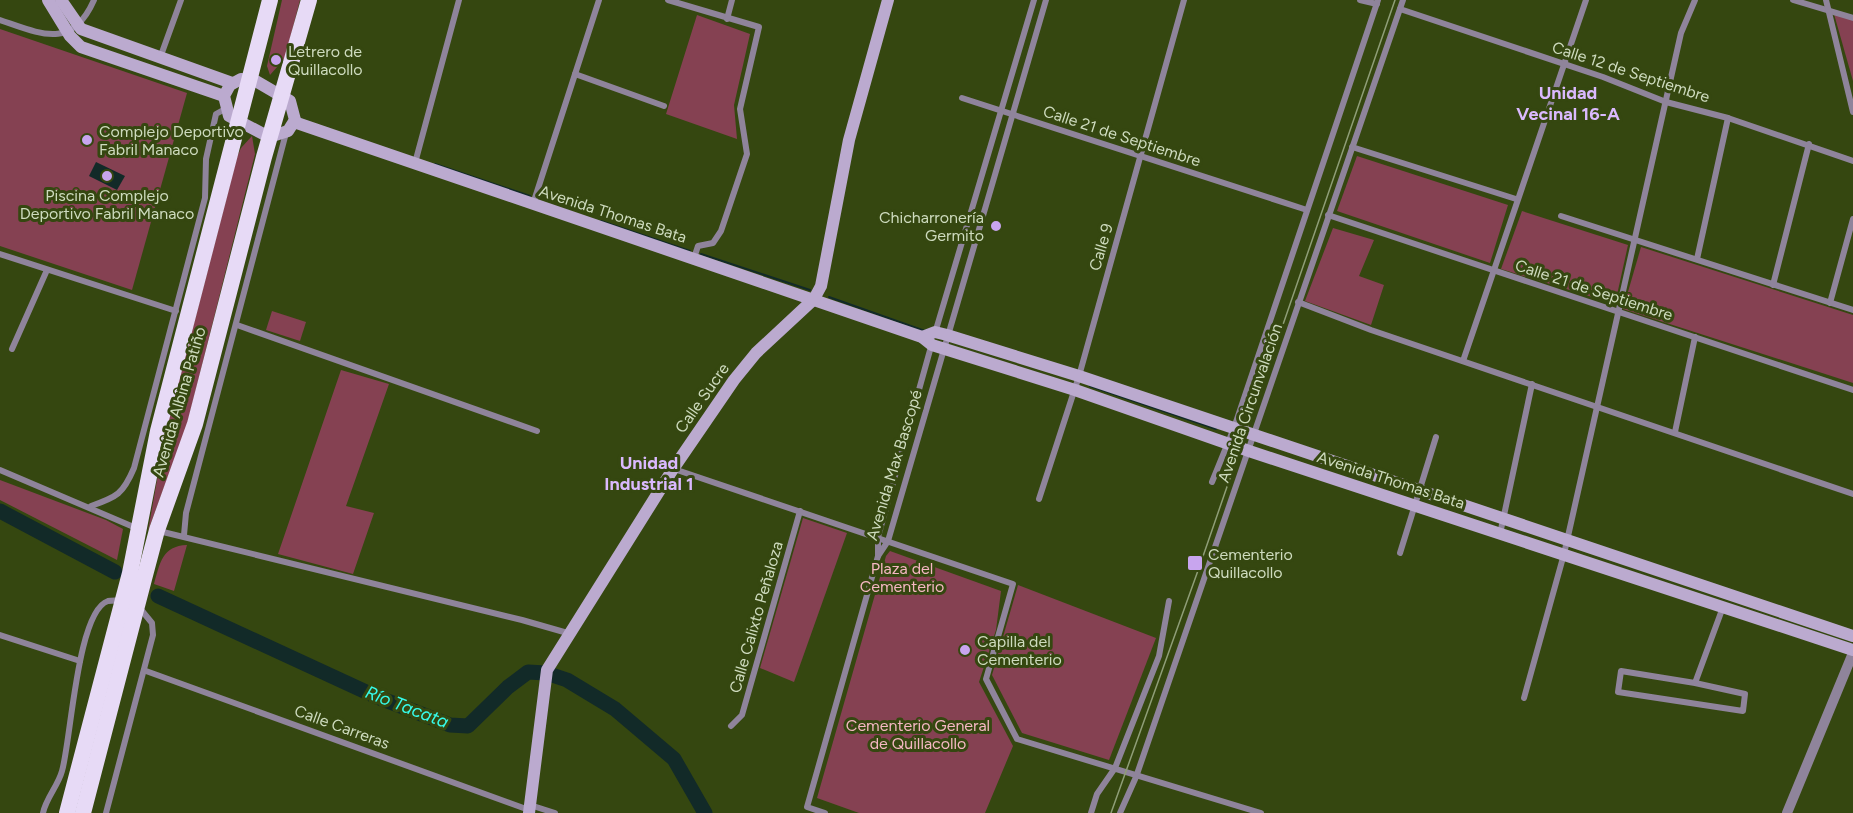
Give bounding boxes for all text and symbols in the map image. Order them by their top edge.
street label: Calle 12 de Septiembre [1550,38,1712,107]
place label: Letrero de Quillacollo [288,42,363,79]
marker: Letrero de Quillacollo [269,53,283,67]
district label: Unidad Vecinal 16-A [1516,82,1620,125]
street label: Calle 21 de Septiembre [1041,102,1203,171]
place label: Complejo Deportivo Fabril Manaco [99,122,244,159]
marker: Complejo Deportivo Fabril Manaco [80,133,94,147]
marker: Piscina Complejo Deportivo Fabril Manaco [100,169,114,183]
street label: Avenida Thomas Bata [537,181,689,247]
place label: Piscina Complejo Deportivo Fabril Manaco [20,186,194,223]
place label: Chicharronería Germito [879,208,984,245]
marker: Chicharronería Germito [989,219,1003,233]
street label: Calle 9 [1085,221,1117,273]
street label: Calle 21 de Septiembre [1513,256,1675,325]
street label: Avenida Circunvalación [1214,321,1286,485]
street label: Avenida Albina Patiño [148,325,210,479]
street label: Calle Sucre [671,359,733,437]
street label: Avenida Max Bascopé [862,387,926,543]
street label: Avenida Thomas Bata [1315,447,1467,513]
district label: Unidad Industrial 1 [604,452,694,495]
street label: Calle Calixto Peñaloza [725,539,787,695]
place label: Cementerio Quillacollo [1208,545,1293,582]
marker: Cementerio Quillacollo [1186,554,1204,572]
park label: Plaza del Cementerio [860,559,944,596]
place label: Capilla del Cementerio [977,632,1062,669]
marker: Capilla del Cementerio [958,643,972,657]
water label: Río Tacata [362,681,452,733]
street label: Calle Carreras [292,701,392,753]
park label: Cementerio General de Quillacollo [846,716,990,753]

